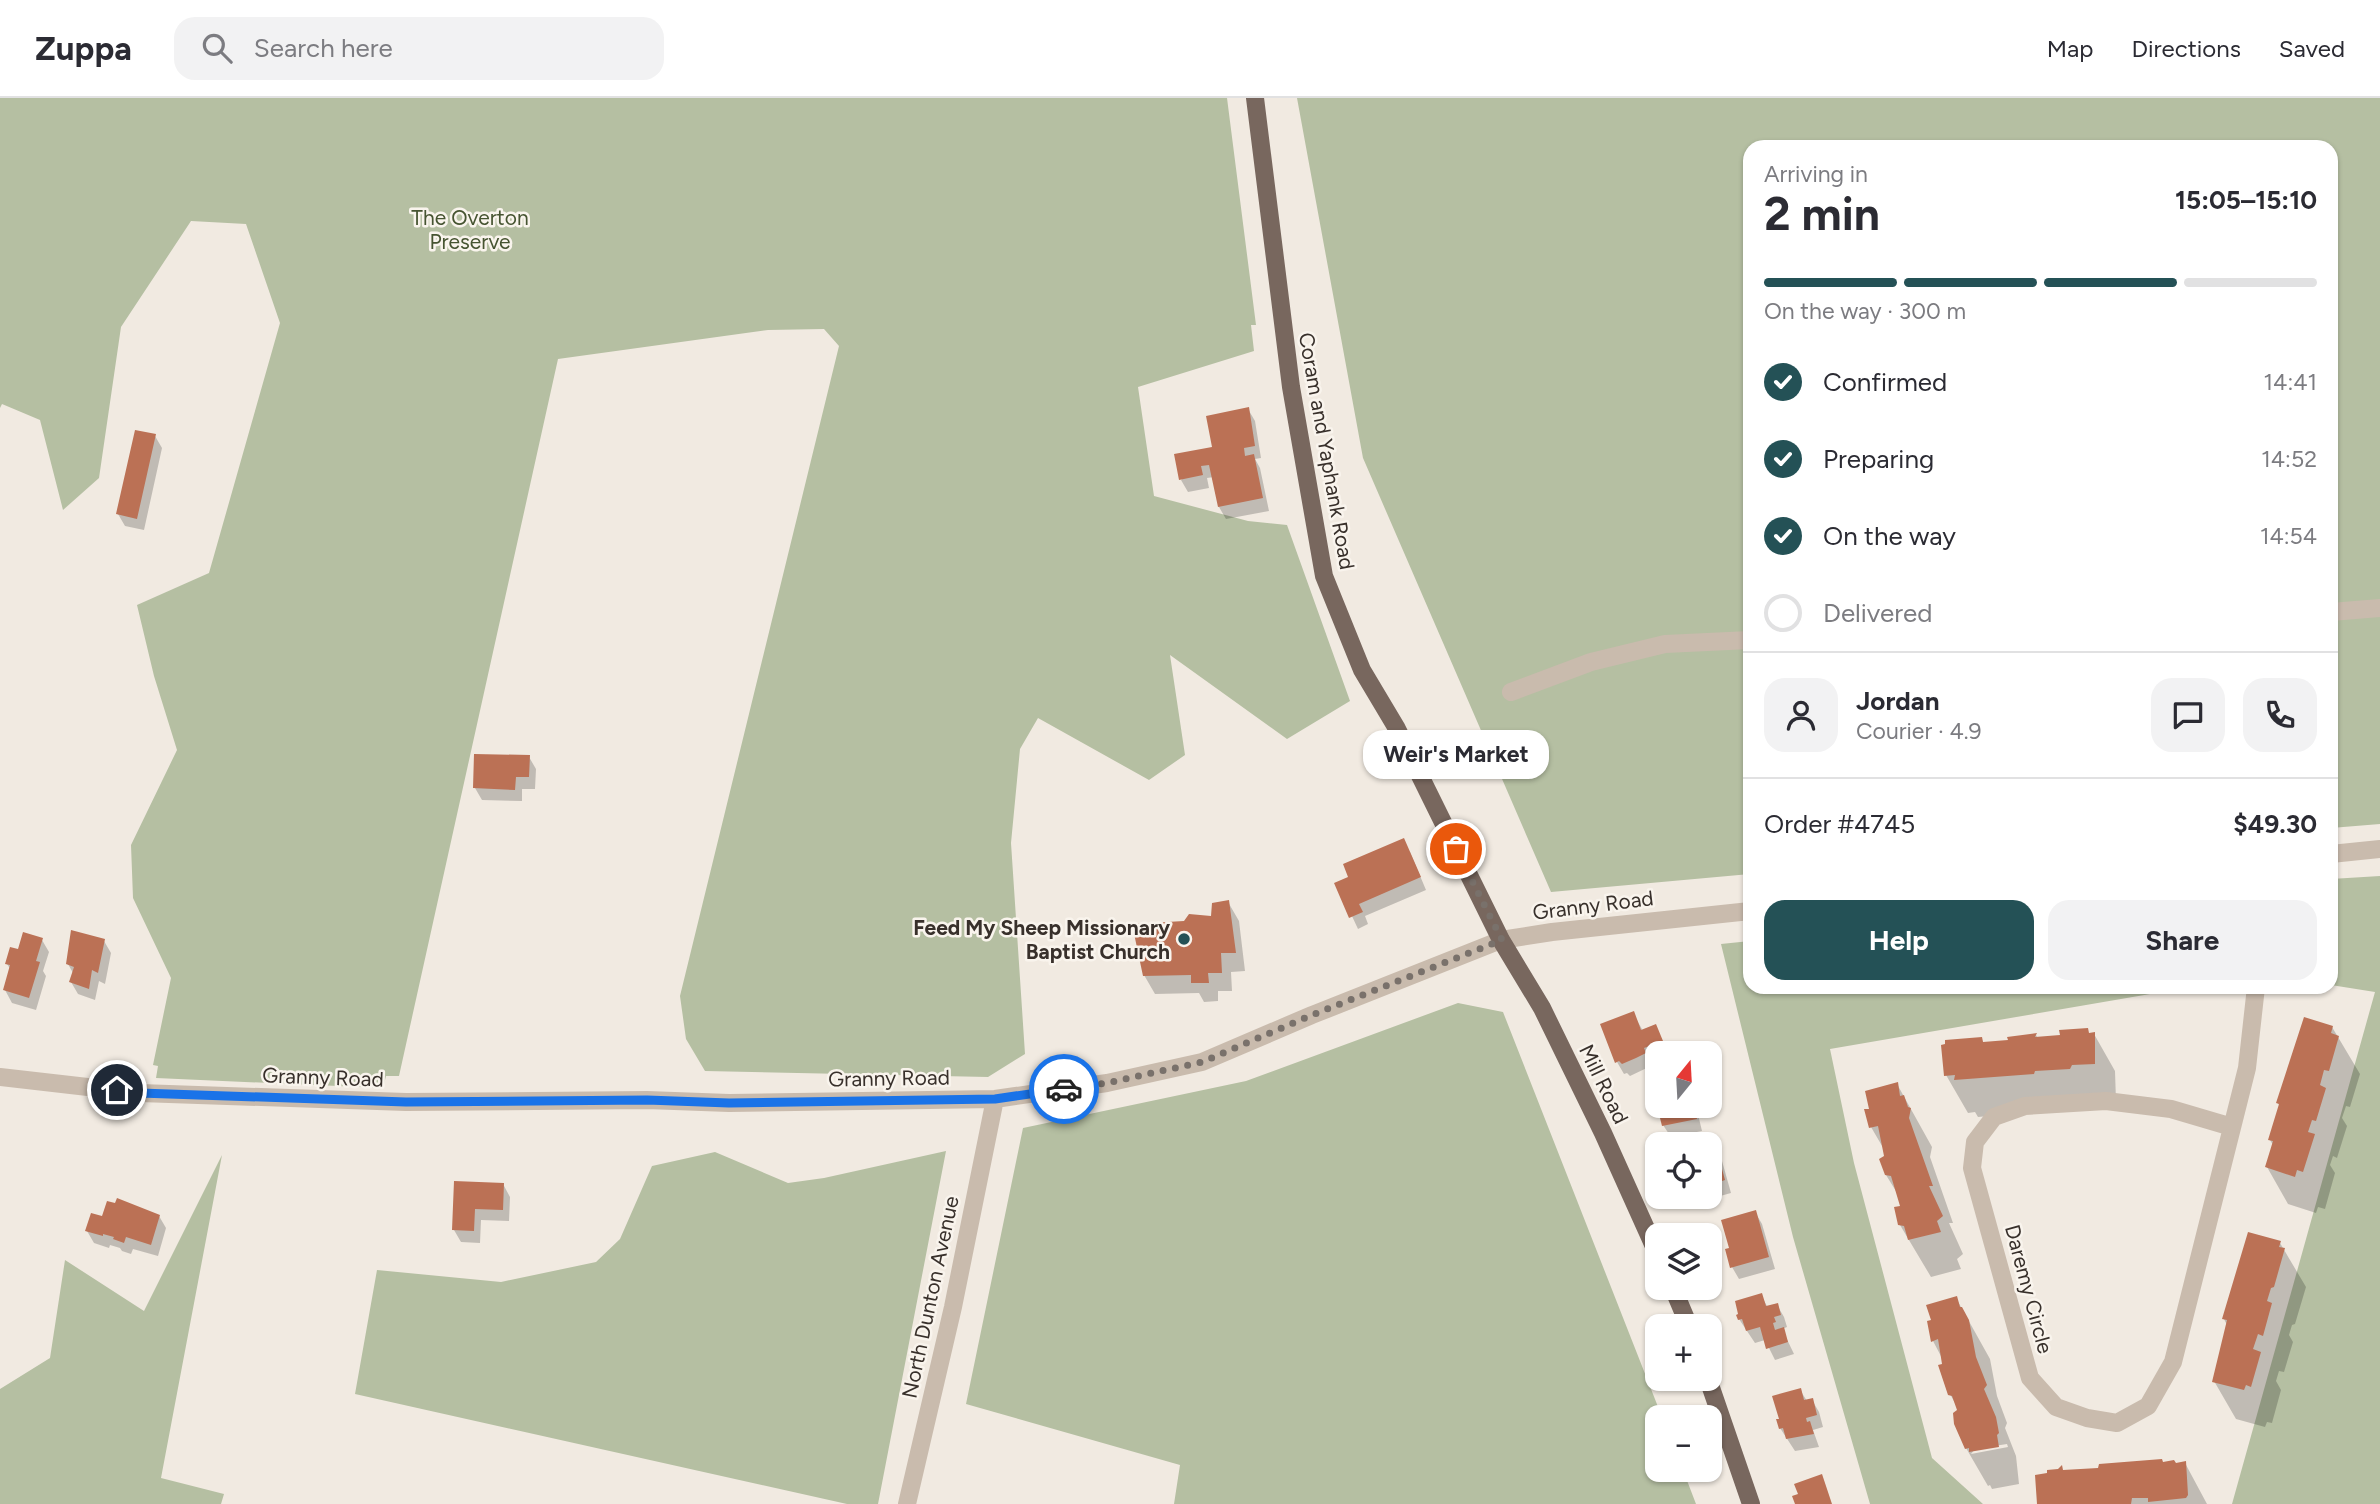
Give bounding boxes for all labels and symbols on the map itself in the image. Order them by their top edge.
park label: The Overton Preserve [411,205,529,254]
street label: Coram and Yaphank Road [1294,330,1360,572]
callout: Weir's Market [1363,730,1549,779]
pin [1426,819,1486,879]
street label: Granny Road [1531,885,1655,925]
place label: Feed My Sheep Missionary Baptist Church [913,915,1171,964]
marker: Feed My Sheep Missionary Baptist Church [1176,931,1192,947]
street label: Mill Road [1574,1040,1634,1128]
north arrow [1645,1041,1722,1118]
courier [1029,1054,1099,1124]
pin [87,1060,147,1120]
street label: Granny Road [262,1062,384,1092]
street label: Granny Road [828,1064,950,1092]
street label: North Dunton Avenue [896,1194,964,1400]
street label: Daremy Circle [2000,1222,2058,1356]

